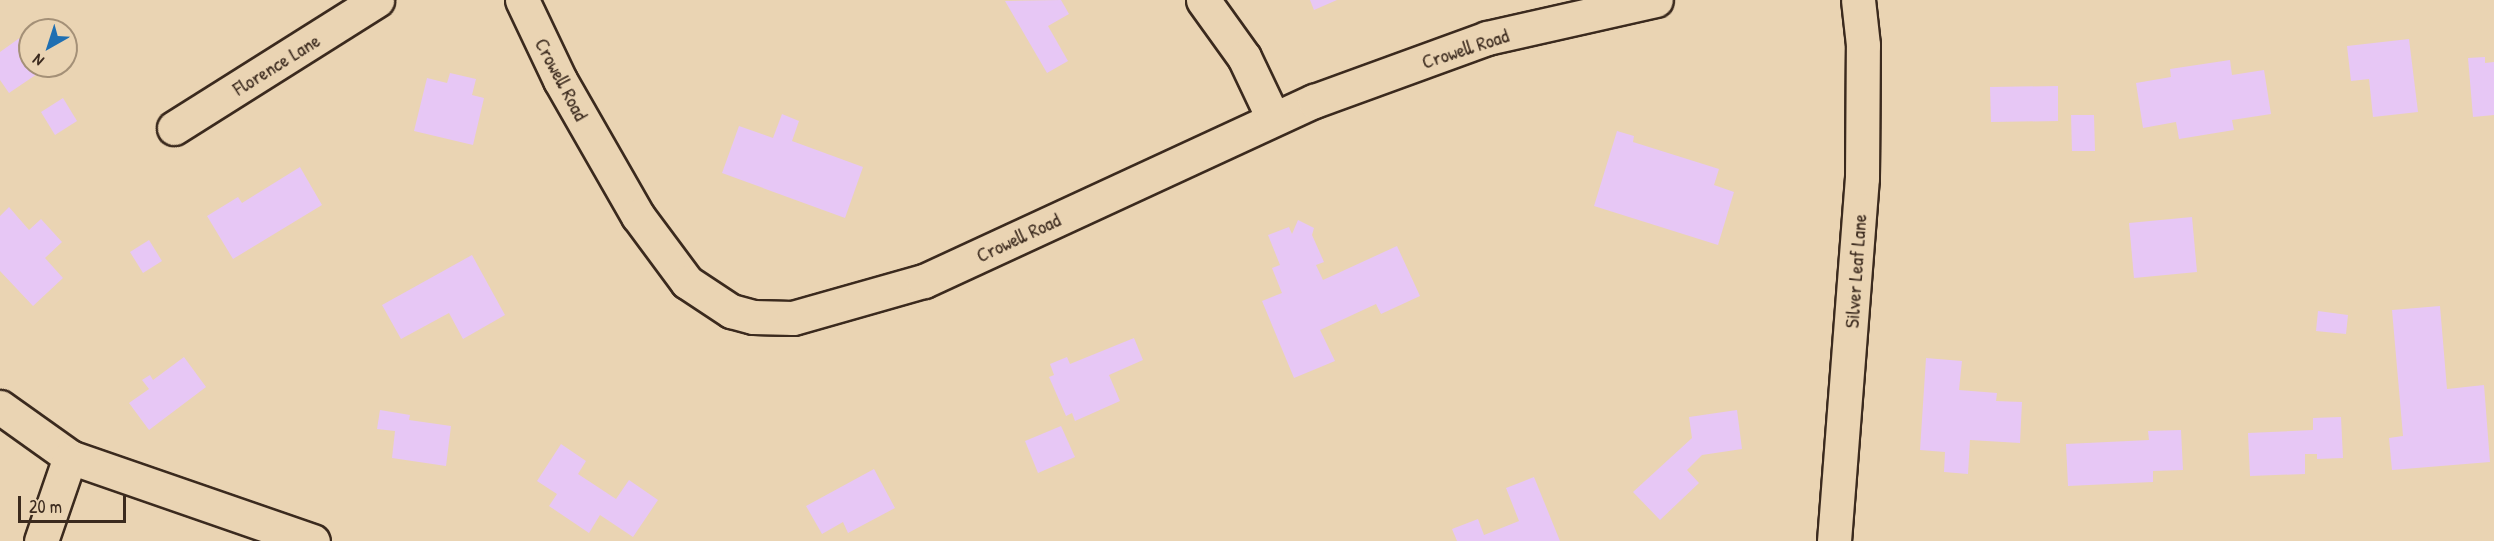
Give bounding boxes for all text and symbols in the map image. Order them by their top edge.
north arrow [18,18,78,78]
street label: Crowell Road [1419,23,1511,73]
street label: Florence Lane [228,28,324,100]
street label: Crowell Road [530,34,594,124]
text: N [28,49,48,72]
street label: Crowell Road [972,207,1064,267]
street label: Silver Leaf Lane [1839,213,1871,329]
scale bar [21,484,129,522]
text: 20 m [29,494,62,519]

